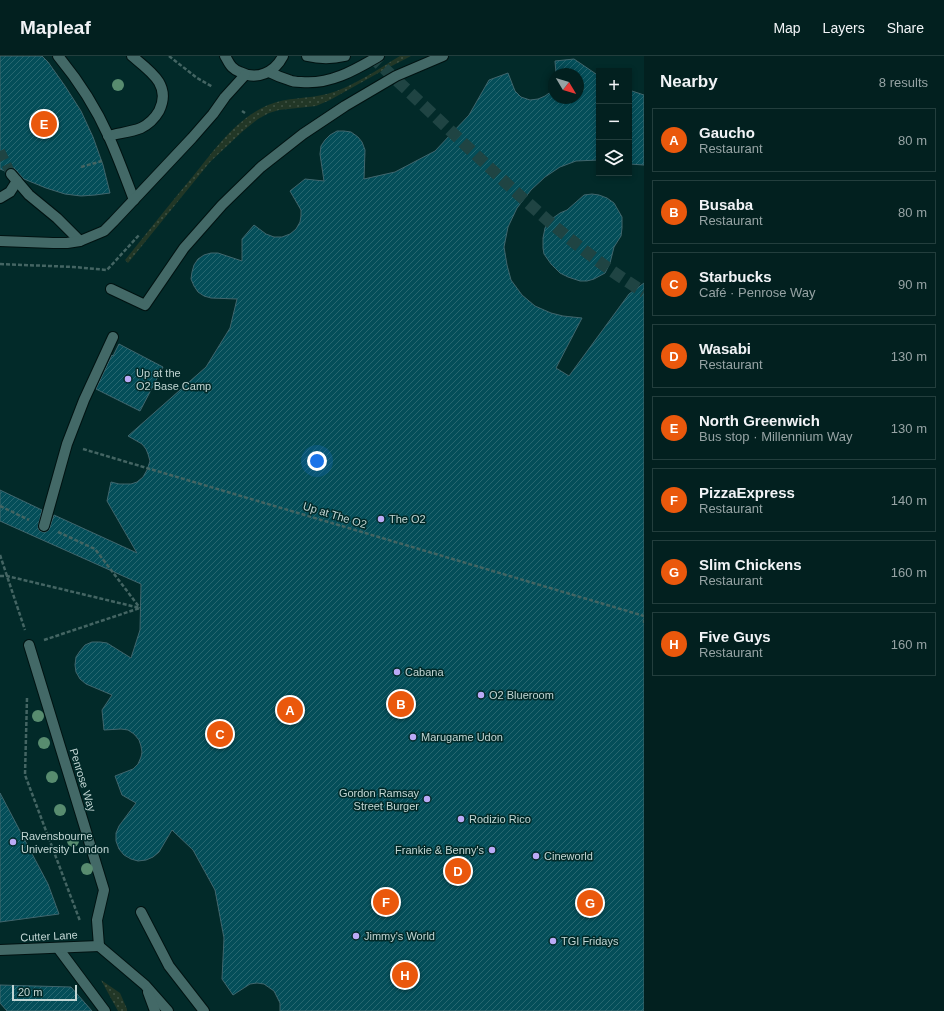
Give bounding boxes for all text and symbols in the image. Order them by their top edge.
text: Mapleaf [20,17,91,38]
text: Map [773,20,801,36]
text: Layers [823,20,865,36]
text: Share [887,20,924,36]
north arrow [548,68,584,104]
map controls [596,68,632,176]
button: + [596,68,632,104]
text: Nearby [660,72,718,91]
text: 8 results [879,75,928,90]
button: − [596,104,632,140]
pin: E [31,109,57,139]
text: Gaucho [699,124,755,141]
text: A [669,133,679,148]
text: 80 m [898,133,927,148]
button: layers [596,140,632,176]
text: Restaurant [699,141,763,156]
text: Busaba [699,196,753,213]
text: B [669,205,679,220]
text: 80 m [898,205,927,220]
text: Restaurant [699,213,763,228]
text: Starbucks [699,268,772,285]
text: C [669,277,679,292]
text: 90 m [898,277,927,292]
text: Café · Penrose Way [699,285,816,300]
text: Wasabi [699,340,751,357]
text: D [669,349,679,364]
text: 130 m [891,349,927,364]
text: Restaurant [699,357,763,372]
place label: Up at the O2 Base Camp [136,367,211,392]
marker: Up at the O2 Base Camp [123,374,133,384]
text: North Greenwich [699,412,820,429]
text: E [670,421,678,436]
text: 130 m [891,421,927,436]
text: Bus stop · Millennium Way [699,429,852,444]
your location [307,451,327,471]
text: PizzaExpress [699,484,795,501]
text: F [670,493,678,508]
text: 140 m [891,493,927,508]
street label: Up at The O2 [302,500,368,530]
text: Restaurant [699,501,763,516]
place label: The O2 [389,513,426,525]
marker: The O2 [376,514,386,524]
text: Slim Chickens [699,556,802,573]
text: G [669,565,679,580]
text: 160 m [891,565,927,580]
text: Restaurant [699,573,763,588]
text: Five Guys [699,628,771,645]
text: H [669,637,679,652]
text: 160 m [891,637,927,652]
text: Restaurant [699,645,763,660]
place label: Cabana [405,666,444,678]
marker: Cabana [392,667,402,677]
pin: B [388,689,414,719]
place label: O2 Blueroom [489,689,554,701]
marker: O2 Blueroom [476,690,486,700]
pin: A [277,695,303,725]
pin: C [207,719,233,749]
place label: Marugame Udon [421,731,503,743]
marker: Marugame Udon [408,732,418,742]
street label: Penrose Way [68,747,98,814]
place label: Gordon Ramsay Street Burger [339,787,419,812]
marker: Gordon Ramsay Street Burger [422,794,432,804]
place label: Rodizio Rico [469,813,531,825]
marker: Rodizio Rico [456,814,466,824]
place label: Ravensbourne University London [21,830,109,855]
marker: Ravensbourne University London [8,837,18,847]
place label: Frankie & Benny's [395,844,484,856]
marker: Frankie & Benny's [487,845,497,855]
place label: Cineworld [544,850,593,862]
marker: Cineworld [531,851,541,861]
pin: D [445,856,471,886]
pin: F [373,887,399,917]
pin: G [577,888,603,918]
street label: Cutter Lane [20,929,78,943]
place label: Jimmy's World [364,930,435,942]
marker: Jimmy's World [351,931,361,941]
place label: TGI Fridays [561,935,619,947]
marker: TGI Fridays [548,936,558,946]
pin: H [392,960,418,990]
scale bar [12,983,77,1002]
text: 20 m [18,986,42,998]

